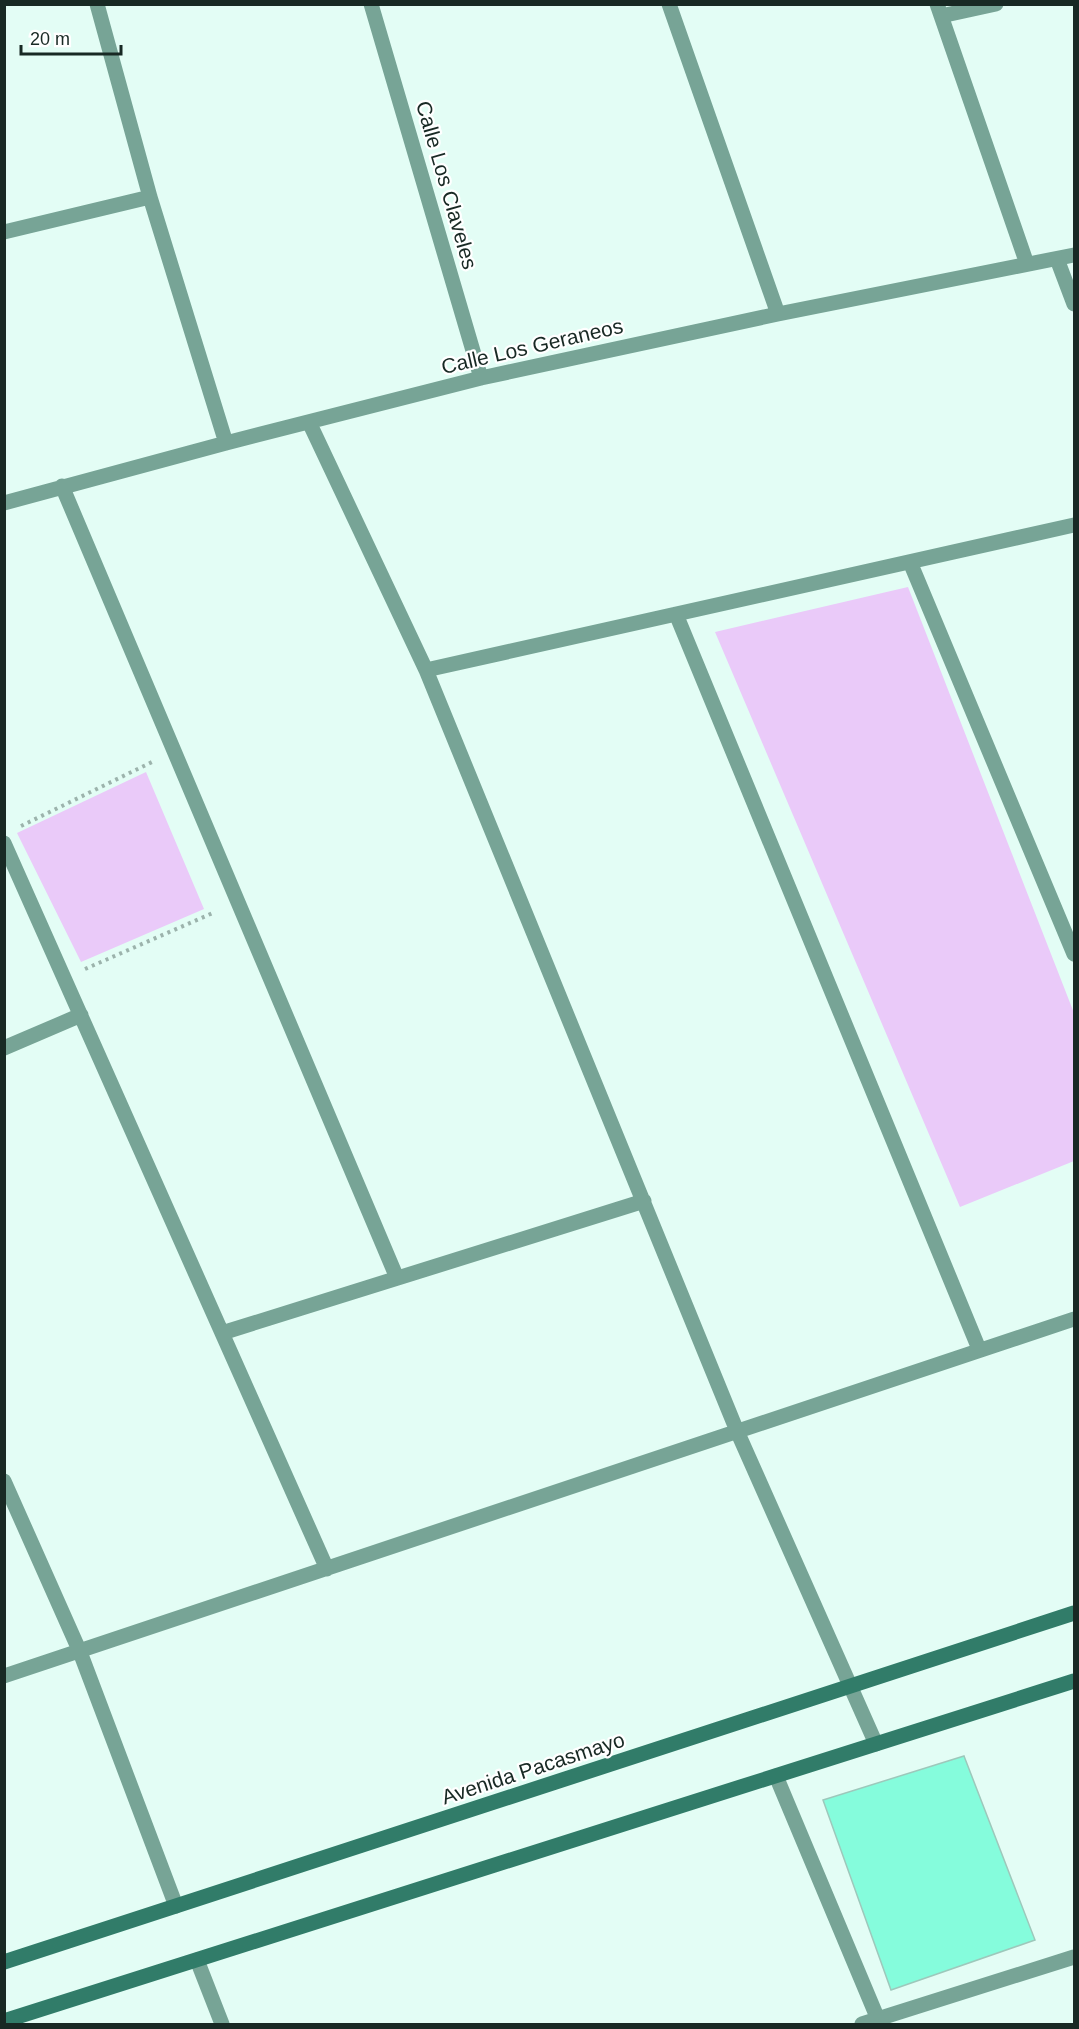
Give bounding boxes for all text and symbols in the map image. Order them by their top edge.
scale bar [21,18,122,56]
text: 20 m [30,29,70,49]
street label: Calle Los Claveles [412,98,482,272]
street label: Calle Los Geraneos [439,314,625,378]
street label: Avenida Pacasmayo [439,1728,627,1808]

